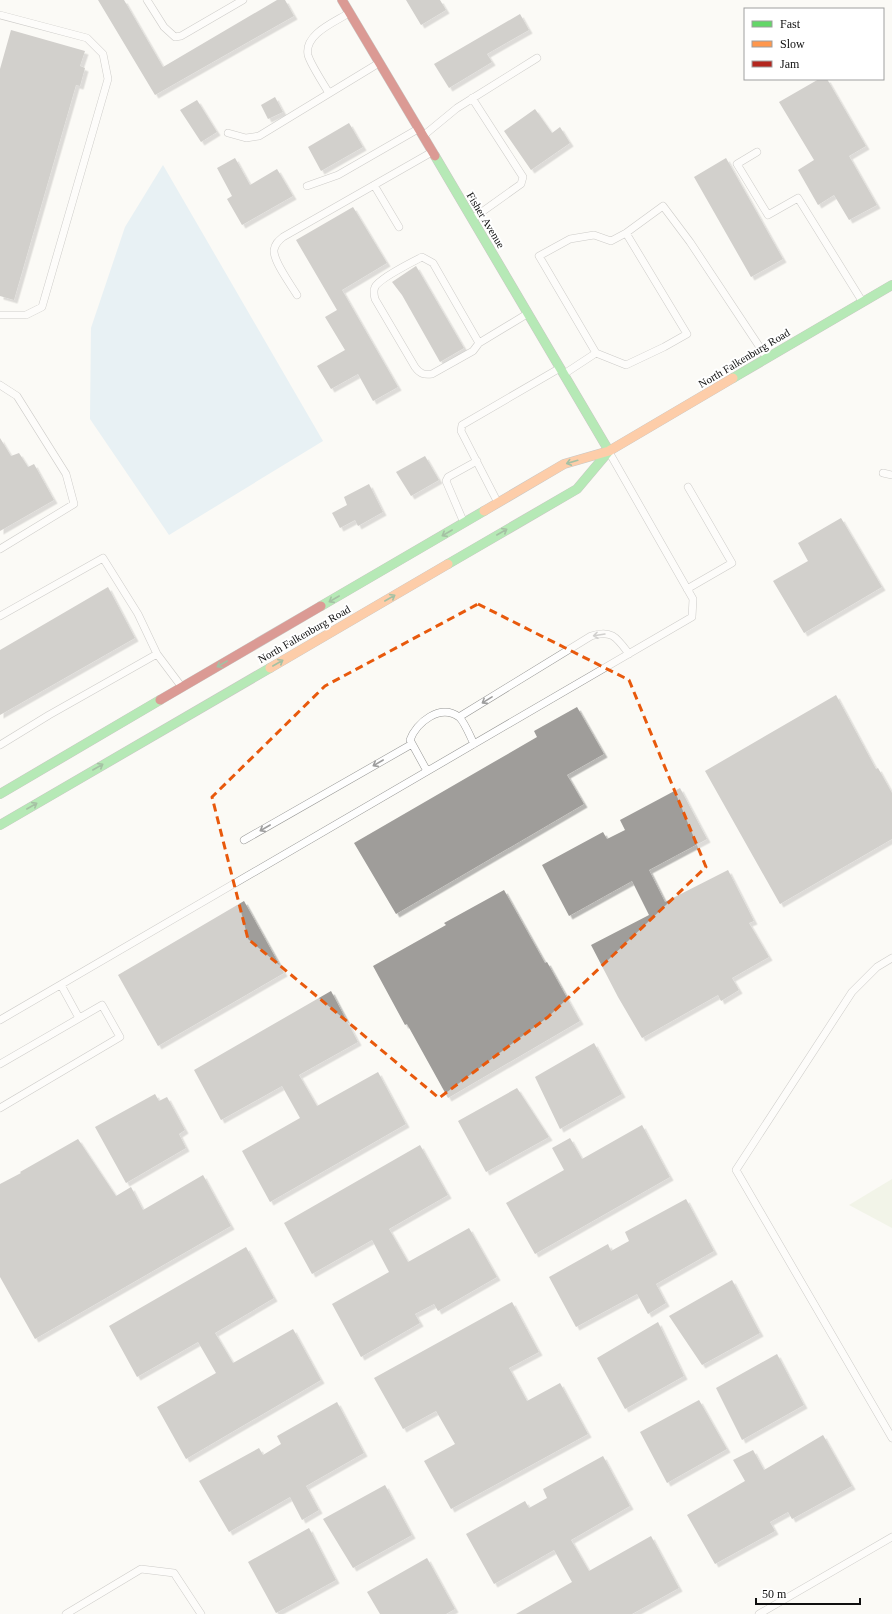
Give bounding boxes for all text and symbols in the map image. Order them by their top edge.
legend [744,8,884,80]
text: Fast [780,17,801,31]
text: Slow [780,37,805,51]
text: Jam [780,57,800,71]
street label: Fisher Avenue [465,190,507,250]
street label: North Falkenburg Road [696,326,792,390]
one-way arrow [565,459,578,466]
one-way arrow [496,528,508,536]
one-way arrow [441,530,453,538]
one-way arrow [384,593,396,601]
one-way arrow [328,595,340,603]
street label: North Falkenburg Road [256,602,353,665]
one-way arrow [593,631,606,639]
one-way arrow [271,659,283,667]
one-way arrow [216,661,228,669]
one-way arrow [482,696,493,704]
one-way arrow [372,760,384,768]
one-way arrow [92,763,104,771]
one-way arrow [26,801,38,809]
one-way arrow [259,824,271,832]
scale bar [756,1580,860,1606]
text: 50 m [762,1587,787,1601]

